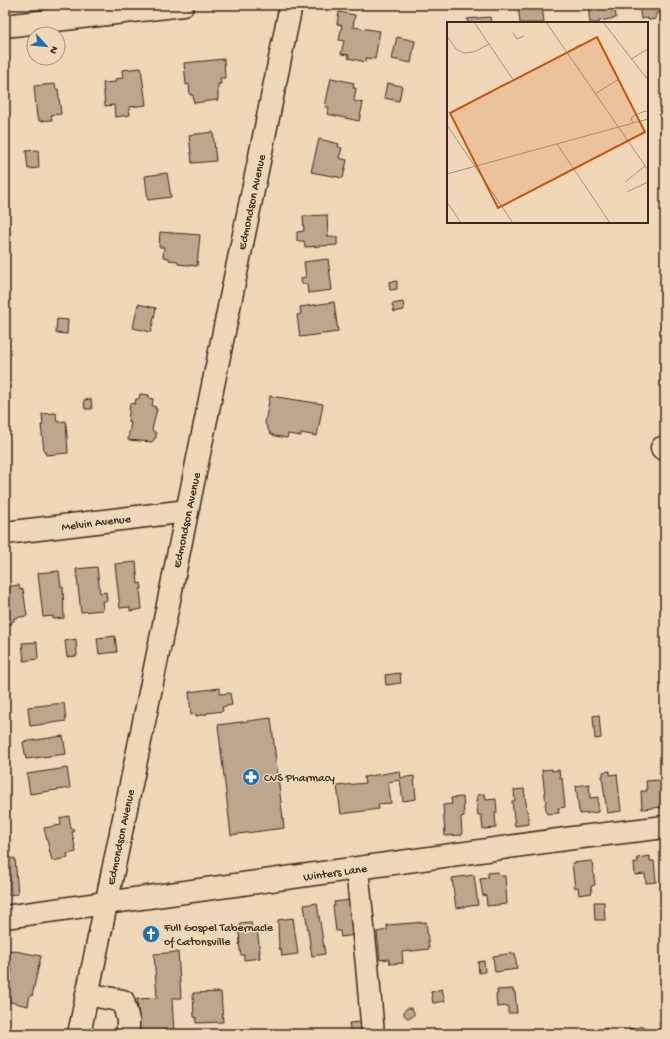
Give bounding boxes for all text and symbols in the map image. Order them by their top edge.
inset map [447,22,648,223]
north arrow [26,26,66,66]
text: N [46,44,60,56]
street label: Edmondson Avenue [236,153,270,251]
street label: Edmondson Avenue [171,471,205,569]
street label: Melvin Avenue [61,513,132,535]
pharmacy icon: CVS Pharmacy [241,767,261,787]
place label: CVS Pharmacy [264,772,335,786]
street label: Edmondson Avenue [105,788,139,886]
street label: Winters Lane [303,862,369,885]
place label: Full Gospel Tabernacle of Catonsville [163,922,274,950]
church icon: Full Gospel Tabernacle of Catonsville [141,924,161,944]

